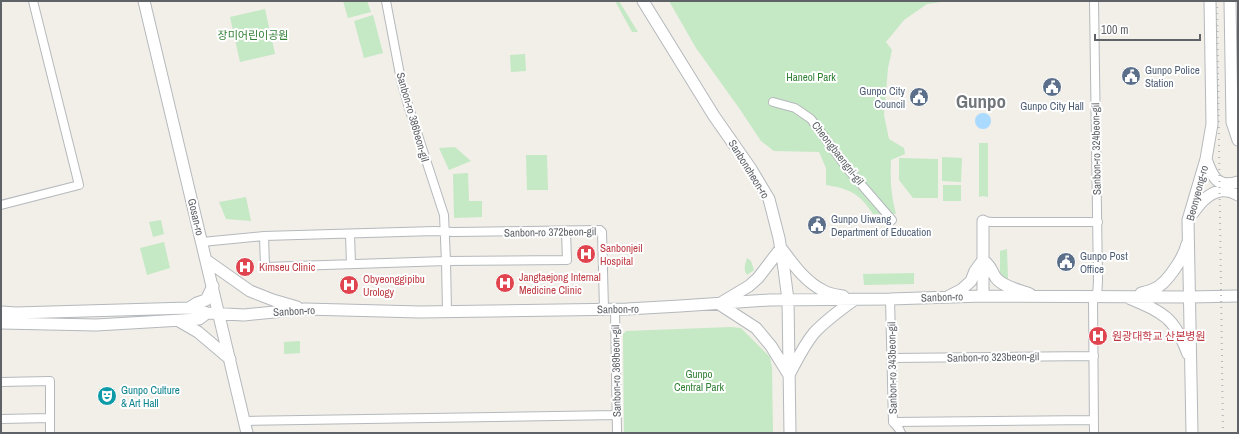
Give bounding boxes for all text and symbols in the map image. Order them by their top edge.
scale bar [1095,16,1200,42]
text: 100 m [1101,22,1128,38]
park label: 장미어린이공원 [218,28,288,42]
place label: Gunpo Police Station [1145,63,1200,90]
public building icon: Gunpo Police Station [1120,65,1142,87]
park label: Haneol Park [786,70,836,84]
street label: Sanbon-ro 386beon-gil [394,71,432,163]
public building icon: Gunpo City Hall [1041,76,1063,98]
place label: Gunpo City Council [859,84,905,111]
public building icon: Gunpo City Council [908,86,930,108]
district label: Gunpo [956,88,1006,114]
place label: Gunpo City Hall [1020,99,1084,113]
street label: Sanbon-ro 324beon-gil [1088,103,1104,195]
street label: Cheongbaengni-gil [809,118,867,188]
street label: Sanboncheon-ro [725,137,773,201]
street label: Beonyeong-ro [1183,164,1211,222]
street label: Gosan-ro [185,197,207,237]
place label: Gunpo Uiwang Department of Education [831,212,931,239]
public building icon: Gunpo Uiwang Department of Education [806,214,828,236]
street label: Sanbon-ro 372beon-gil [504,224,596,240]
place label: Sanbonjeil Hospital [600,241,643,268]
hospital icon: Sanbonjeil Hospital [575,243,597,265]
place label: Gunpo Post Office [1080,249,1128,276]
public building icon: Gunpo Post Office [1055,251,1077,273]
hospital icon: Kimseu Clinic [234,256,256,278]
place label: Kimseu Clinic [259,260,316,274]
place label: Jangtaejong Internal Medicine Clinic [519,270,601,297]
place label: Obyeonggipibu Urology [363,272,425,299]
hospital icon: Jangtaejong Internal Medicine Clinic [494,272,516,294]
hospital icon: Obyeonggipibu Urology [338,274,360,296]
street label: Sanbon-ro [921,289,963,305]
street label: Sanbon-ro [597,302,639,316]
street label: Sanbon-ro [273,303,315,319]
street label: Sanbon-ro 343beon-gil [884,322,900,414]
street label: Sanbon-ro 369beon-gil [608,325,624,417]
hospital icon: 원광대학교 산본병원 [1087,325,1109,347]
place label: 원광대학교 산본병원 [1112,329,1206,343]
street label: Sanbon-ro 323beon-gil [947,349,1039,365]
park label: Gunpo Central Park [674,367,725,394]
place label: Gunpo Culture & Art Hall [121,383,180,410]
theatre icon: Gunpo Culture & Art Hall [96,385,118,407]

